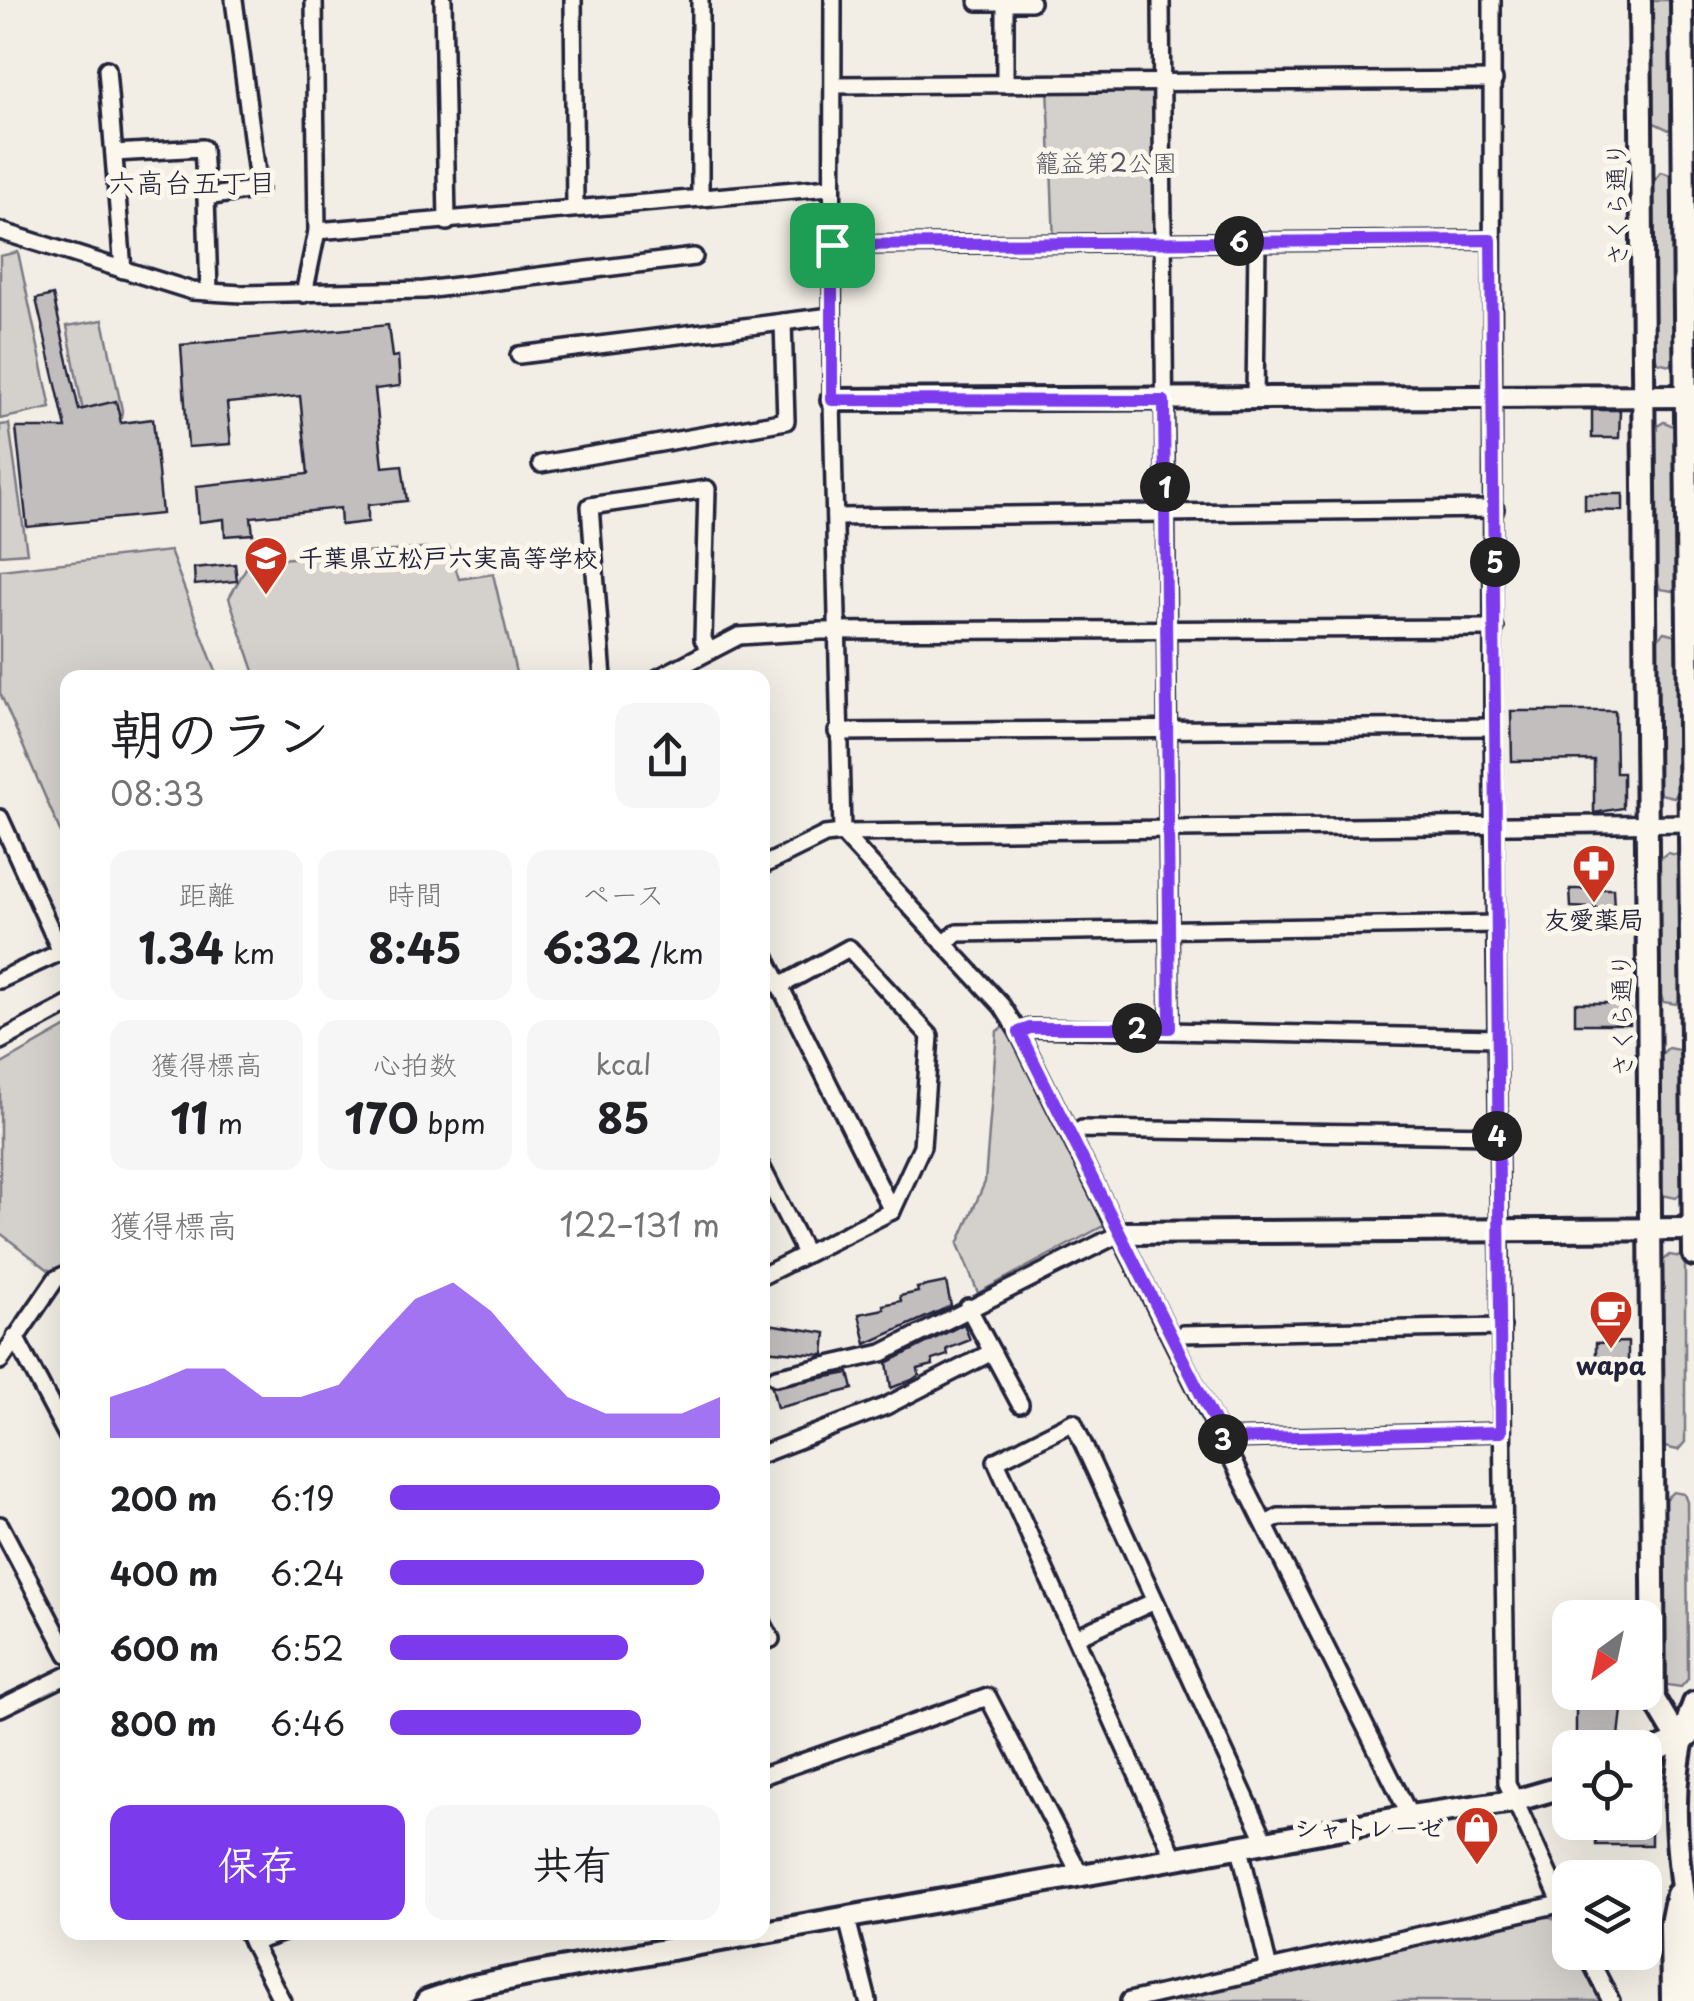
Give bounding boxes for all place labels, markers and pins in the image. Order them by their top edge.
pin [790,203,875,288]
pin: 6 [1214,216,1264,266]
pin: 1 [1140,462,1190,512]
school or university icon: 千葉県立松戸六実高等学校 [243,535,289,596]
pin: 5 [1470,537,1520,587]
place label: 千葉県立松戸六実高等学校 [298,538,598,576]
pharmacy icon: 友愛薬局 [1571,843,1617,904]
place label: 友愛薬局 [1544,900,1644,938]
pin: 2 [1112,1003,1162,1053]
pin: 4 [1472,1111,1522,1161]
cafe icon: wapa [1588,1289,1634,1350]
place label: wapa [1576,1346,1647,1384]
pin: 3 [1198,1414,1248,1464]
shop icon: シャトレーゼ [1454,1805,1500,1866]
place label: シャトレーゼ [1294,1808,1444,1846]

